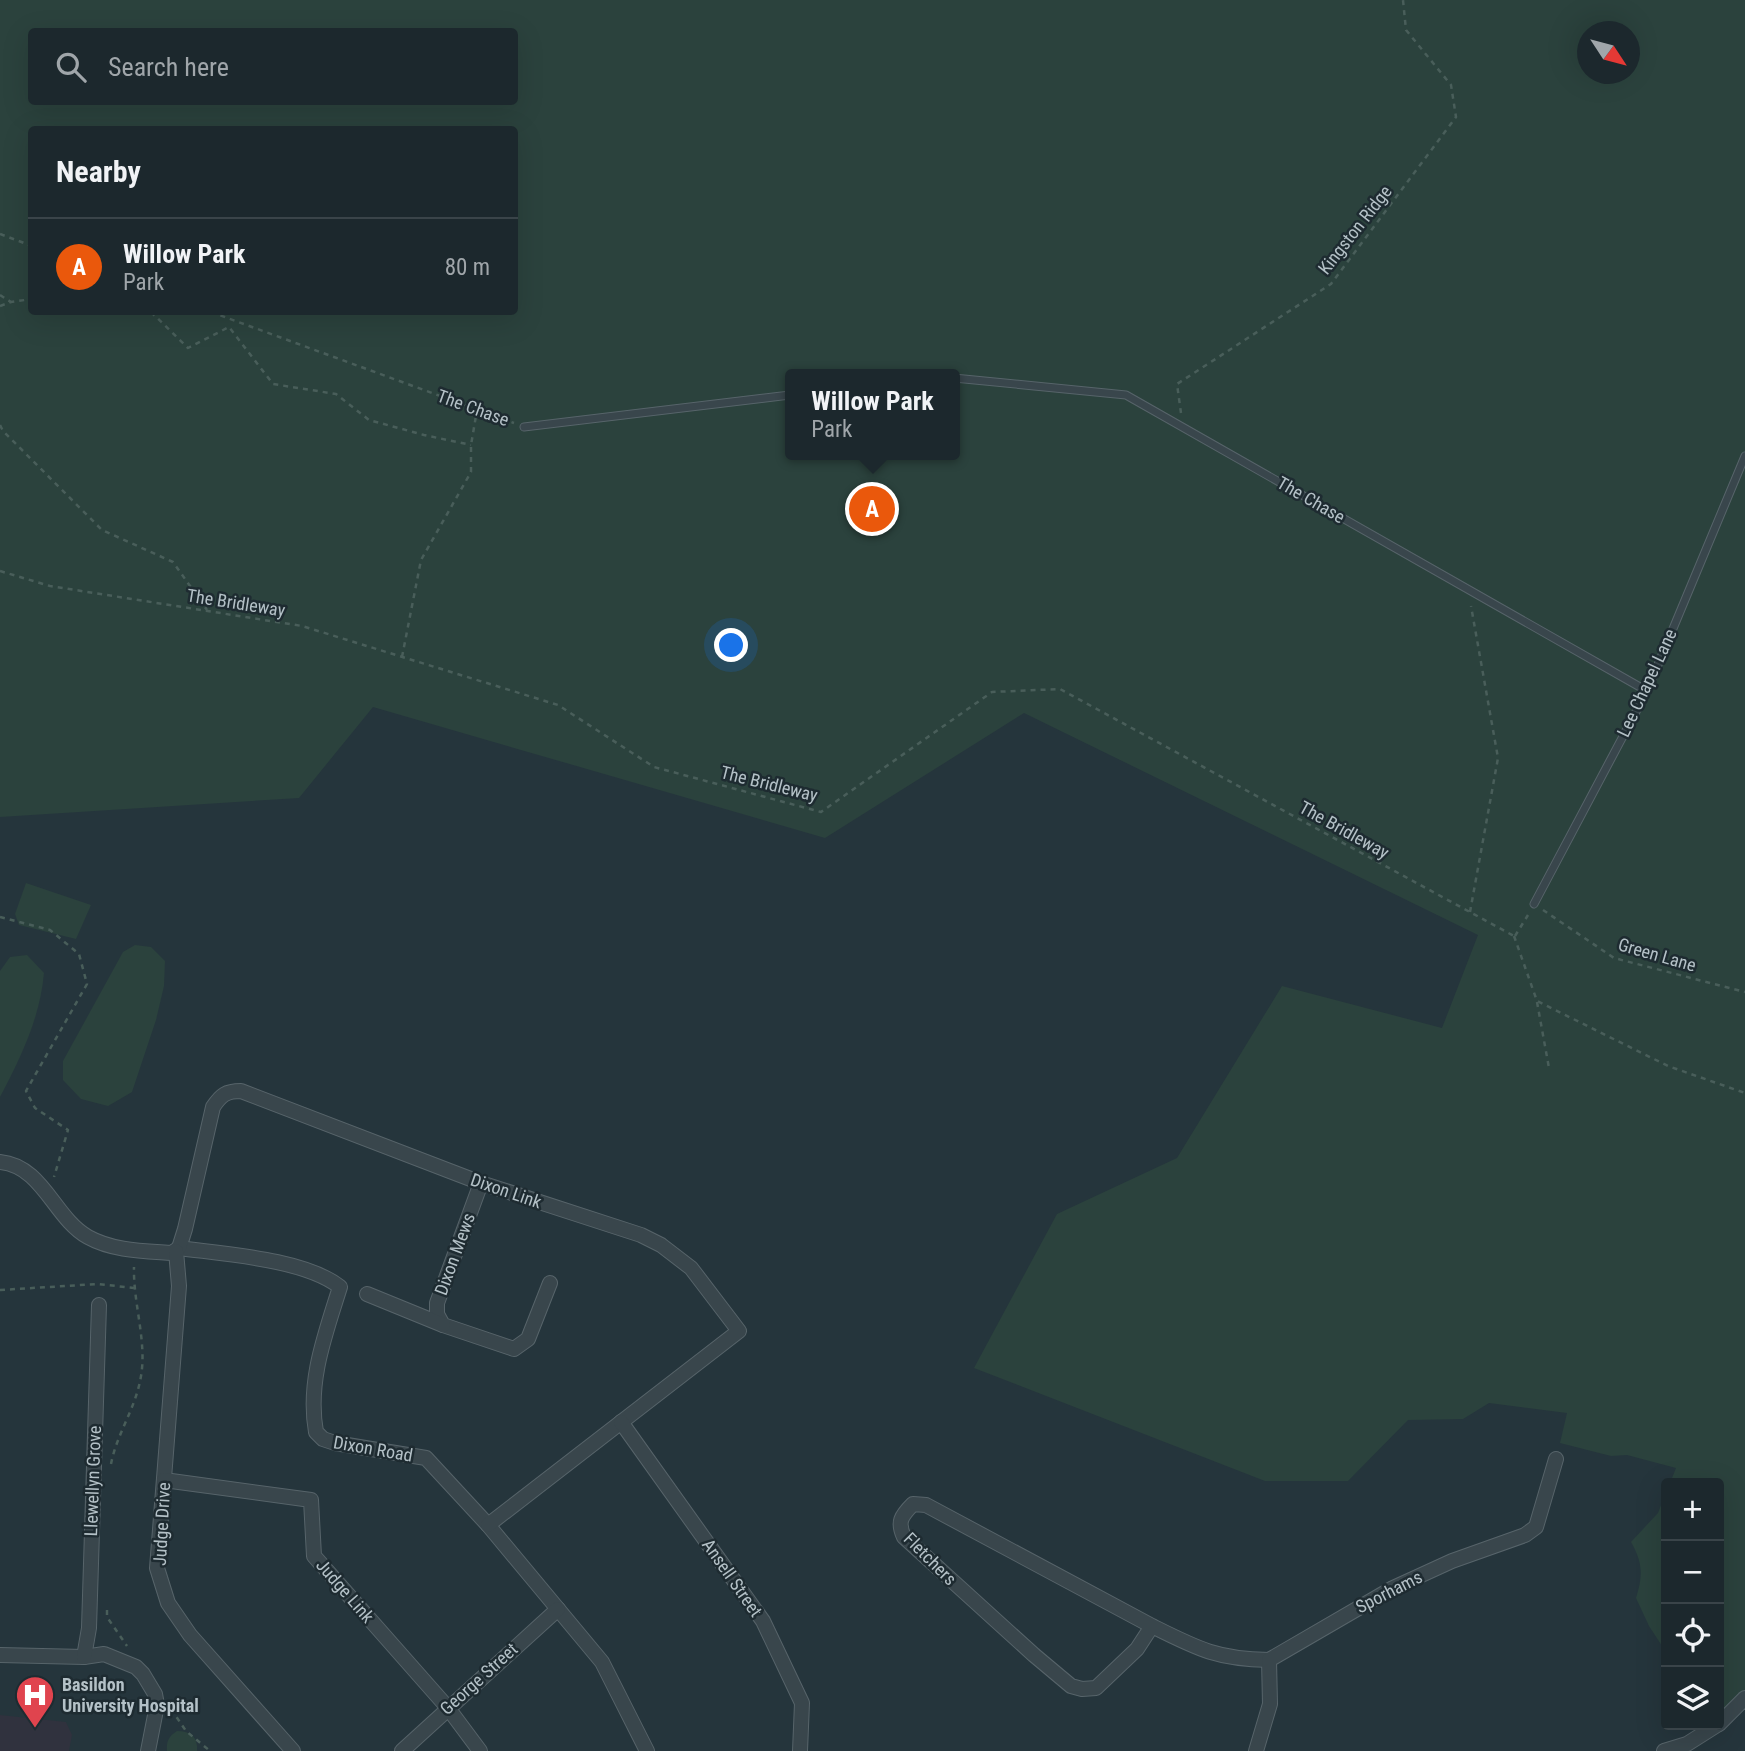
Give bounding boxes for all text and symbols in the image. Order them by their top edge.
north arrow [1577,21,1640,84]
search box [28,28,518,105]
icon: search [52,48,90,86]
text: Search here [108,52,229,82]
text: Nearby [56,154,141,189]
street label: Kingston Ridge [1313,181,1396,278]
text: Willow Park [123,239,245,269]
text: A [72,254,86,281]
text: 80 m [445,254,490,281]
text: Park [123,269,164,296]
popup [785,369,960,460]
street label: The Chase [434,385,512,430]
text: Willow Park [811,386,934,416]
text: Park [811,416,852,443]
street label: The Chase [1274,472,1349,527]
pin: A [849,483,895,535]
street label: The Bridleway [185,584,287,621]
street label: Lee Chapel Lane [1612,625,1681,740]
your location [714,628,748,662]
street label: The Bridleway [718,761,820,806]
street label: The Bridleway [1296,796,1393,863]
street label: Green Lane [1616,933,1698,976]
street label: Dixon Link [468,1169,544,1212]
street label: Dixon Mews [430,1210,479,1298]
street label: Llewellyn Grove [80,1425,105,1537]
street label: Dixon Road [332,1431,414,1466]
map controls [1661,1478,1724,1730]
button: + [1661,1478,1724,1541]
street label: Judge Drive [149,1482,174,1566]
street label: Fletchers [900,1528,961,1589]
street label: Ansell Street [698,1535,767,1621]
button: − [1661,1541,1724,1604]
street label: Judge Link [312,1555,379,1627]
street label: Sporhams [1352,1566,1426,1617]
button: locate [1661,1604,1724,1667]
street label: George Street [436,1638,522,1719]
button: layers [1661,1667,1724,1730]
hospital icon: Basildon University Hospital [14,1674,56,1729]
place label: Basildon University Hospital [62,1674,199,1716]

